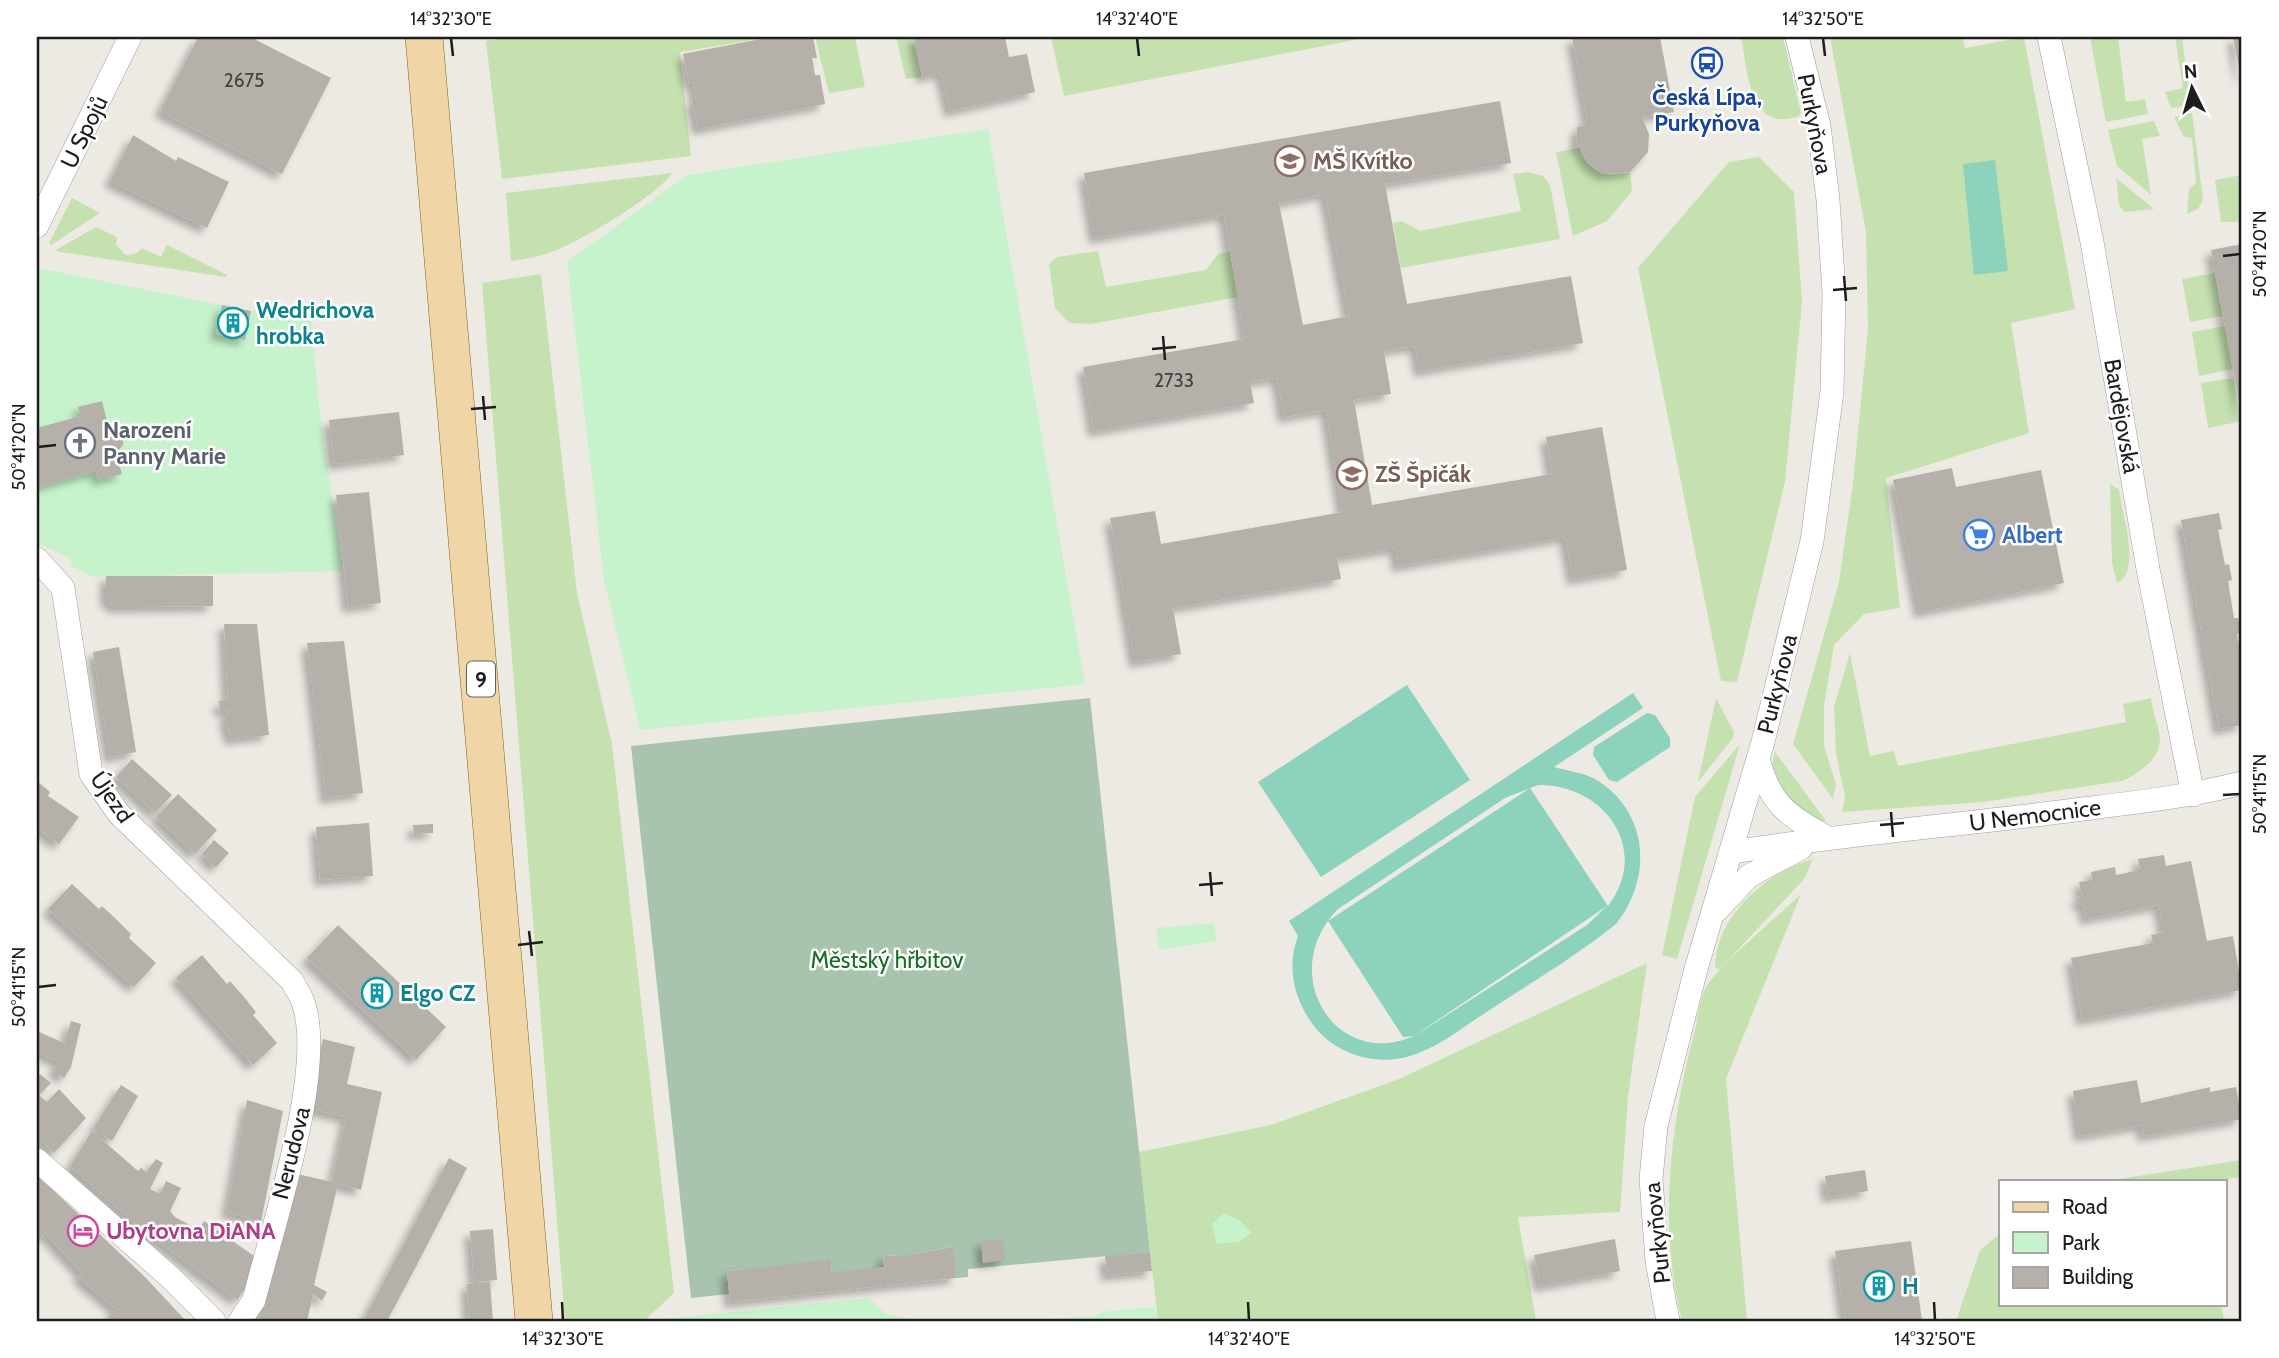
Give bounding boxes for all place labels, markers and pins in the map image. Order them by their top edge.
bus stop icon: Česká Lípa, Purkyňova [1690,46,1724,80]
place label: Česká Lípa, Purkyňova [1652,83,1762,137]
school or university icon: MŠ Kvítko [1273,144,1307,178]
place label: MŠ Kvítko [1313,147,1413,175]
place label: Wedrichova hrobka [256,296,375,350]
building icon: Wedrichova hrobka [216,306,250,340]
place label: Narození Panny Marie [103,416,226,470]
church icon: Narození Panny Marie [63,426,97,460]
school or university icon: ZŠ Špičák [1335,457,1369,491]
place label: ZŠ Špičák [1375,460,1472,488]
supermarket icon: Albert [1962,518,1996,552]
place label: Albert [2002,521,2063,549]
building icon: Elgo CZ [360,976,394,1010]
place label: Elgo CZ [400,979,476,1007]
hotel icon: Ubytovna DiANA [66,1214,100,1248]
place label: Ubytovna DiANA [106,1217,276,1245]
building icon: H [1862,1269,1896,1303]
place label: H [1902,1272,1919,1300]

